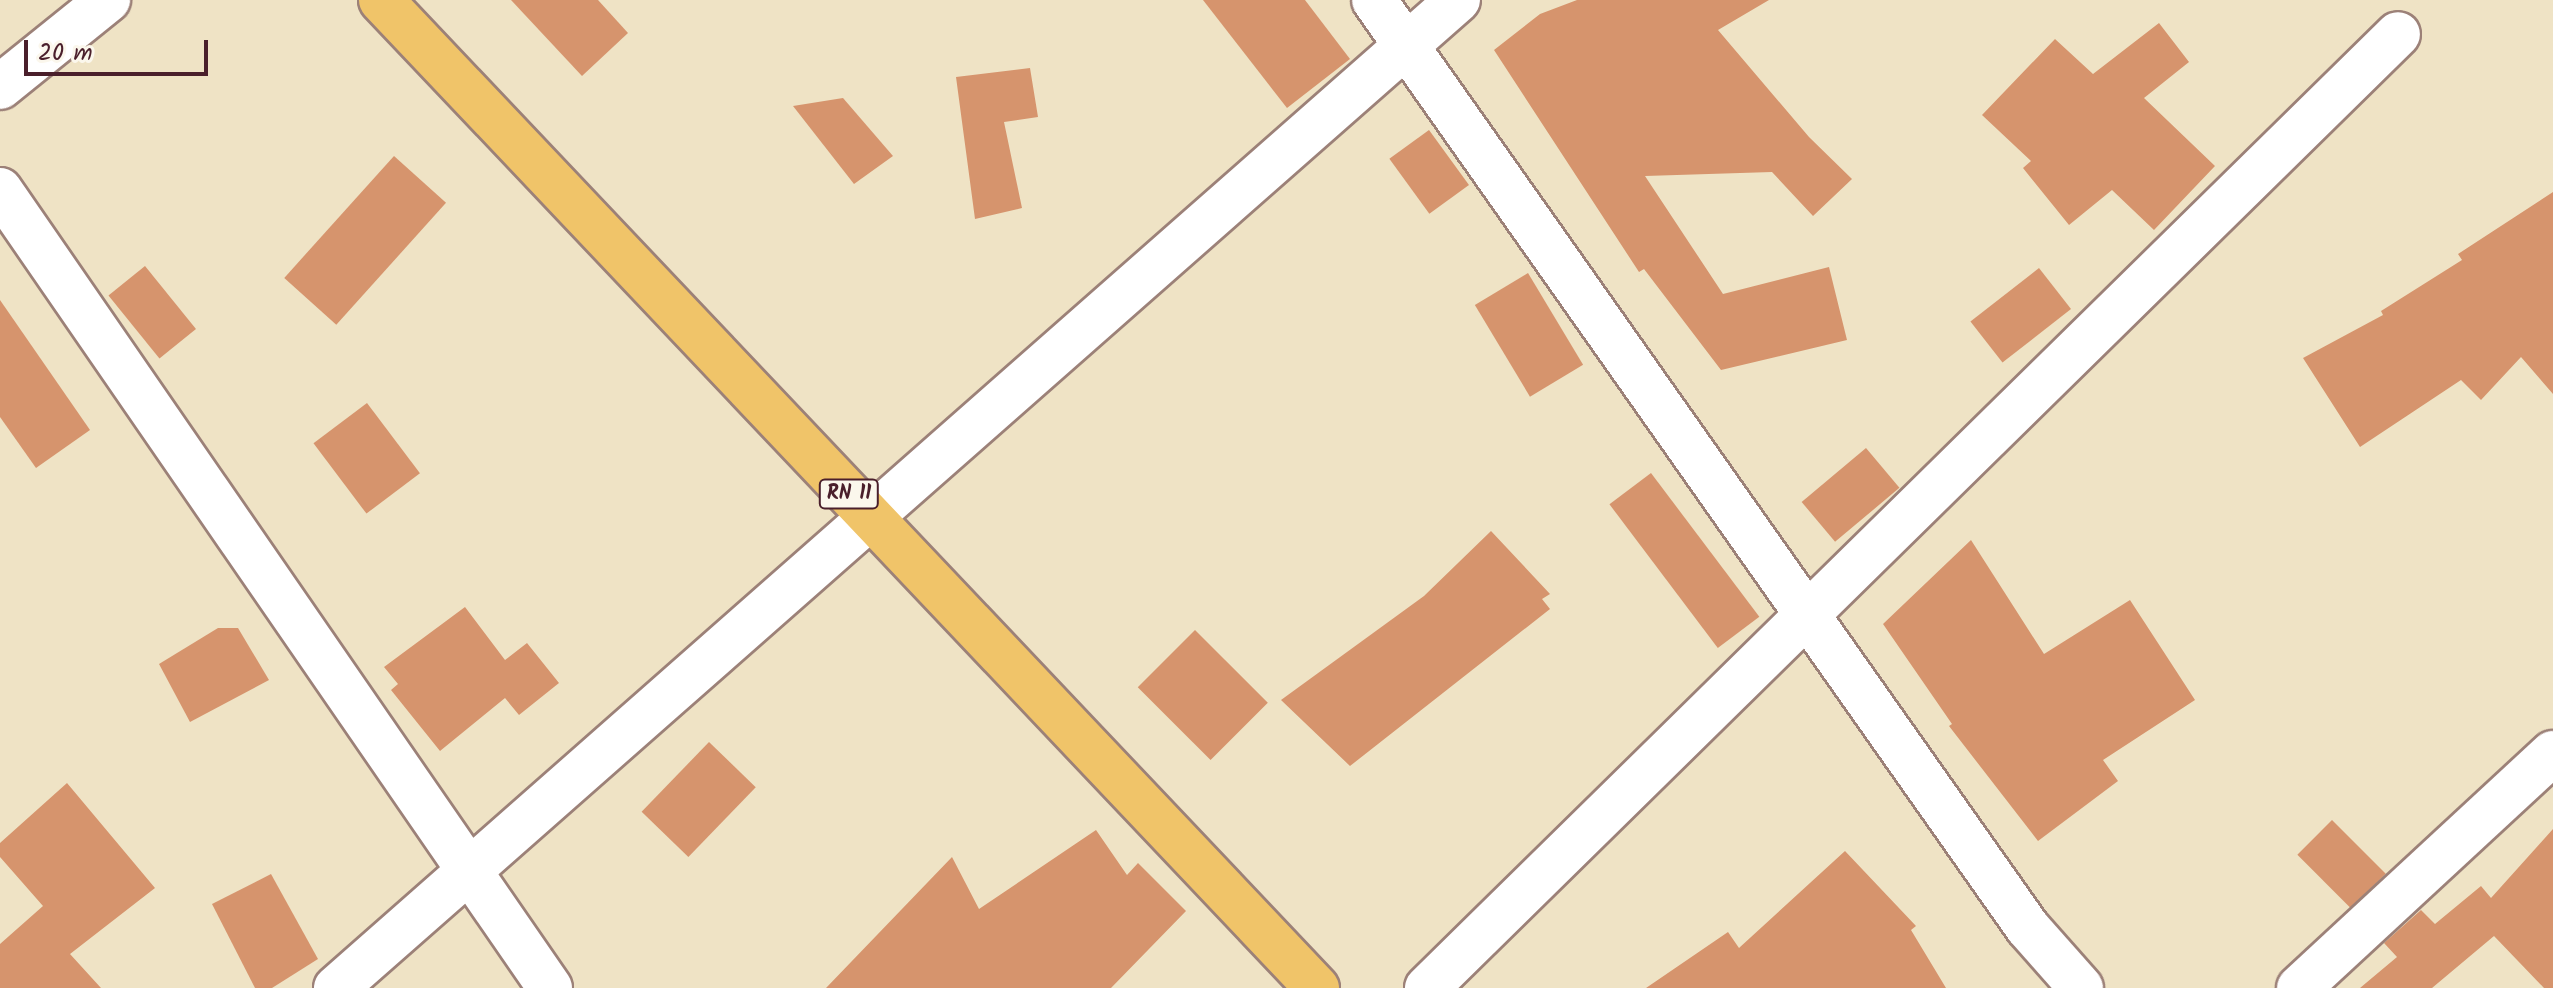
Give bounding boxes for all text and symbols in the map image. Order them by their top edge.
scale bar [28,24,212,74]
text: 20 m [38,34,93,73]
road number: RN 11 [817,478,881,510]

